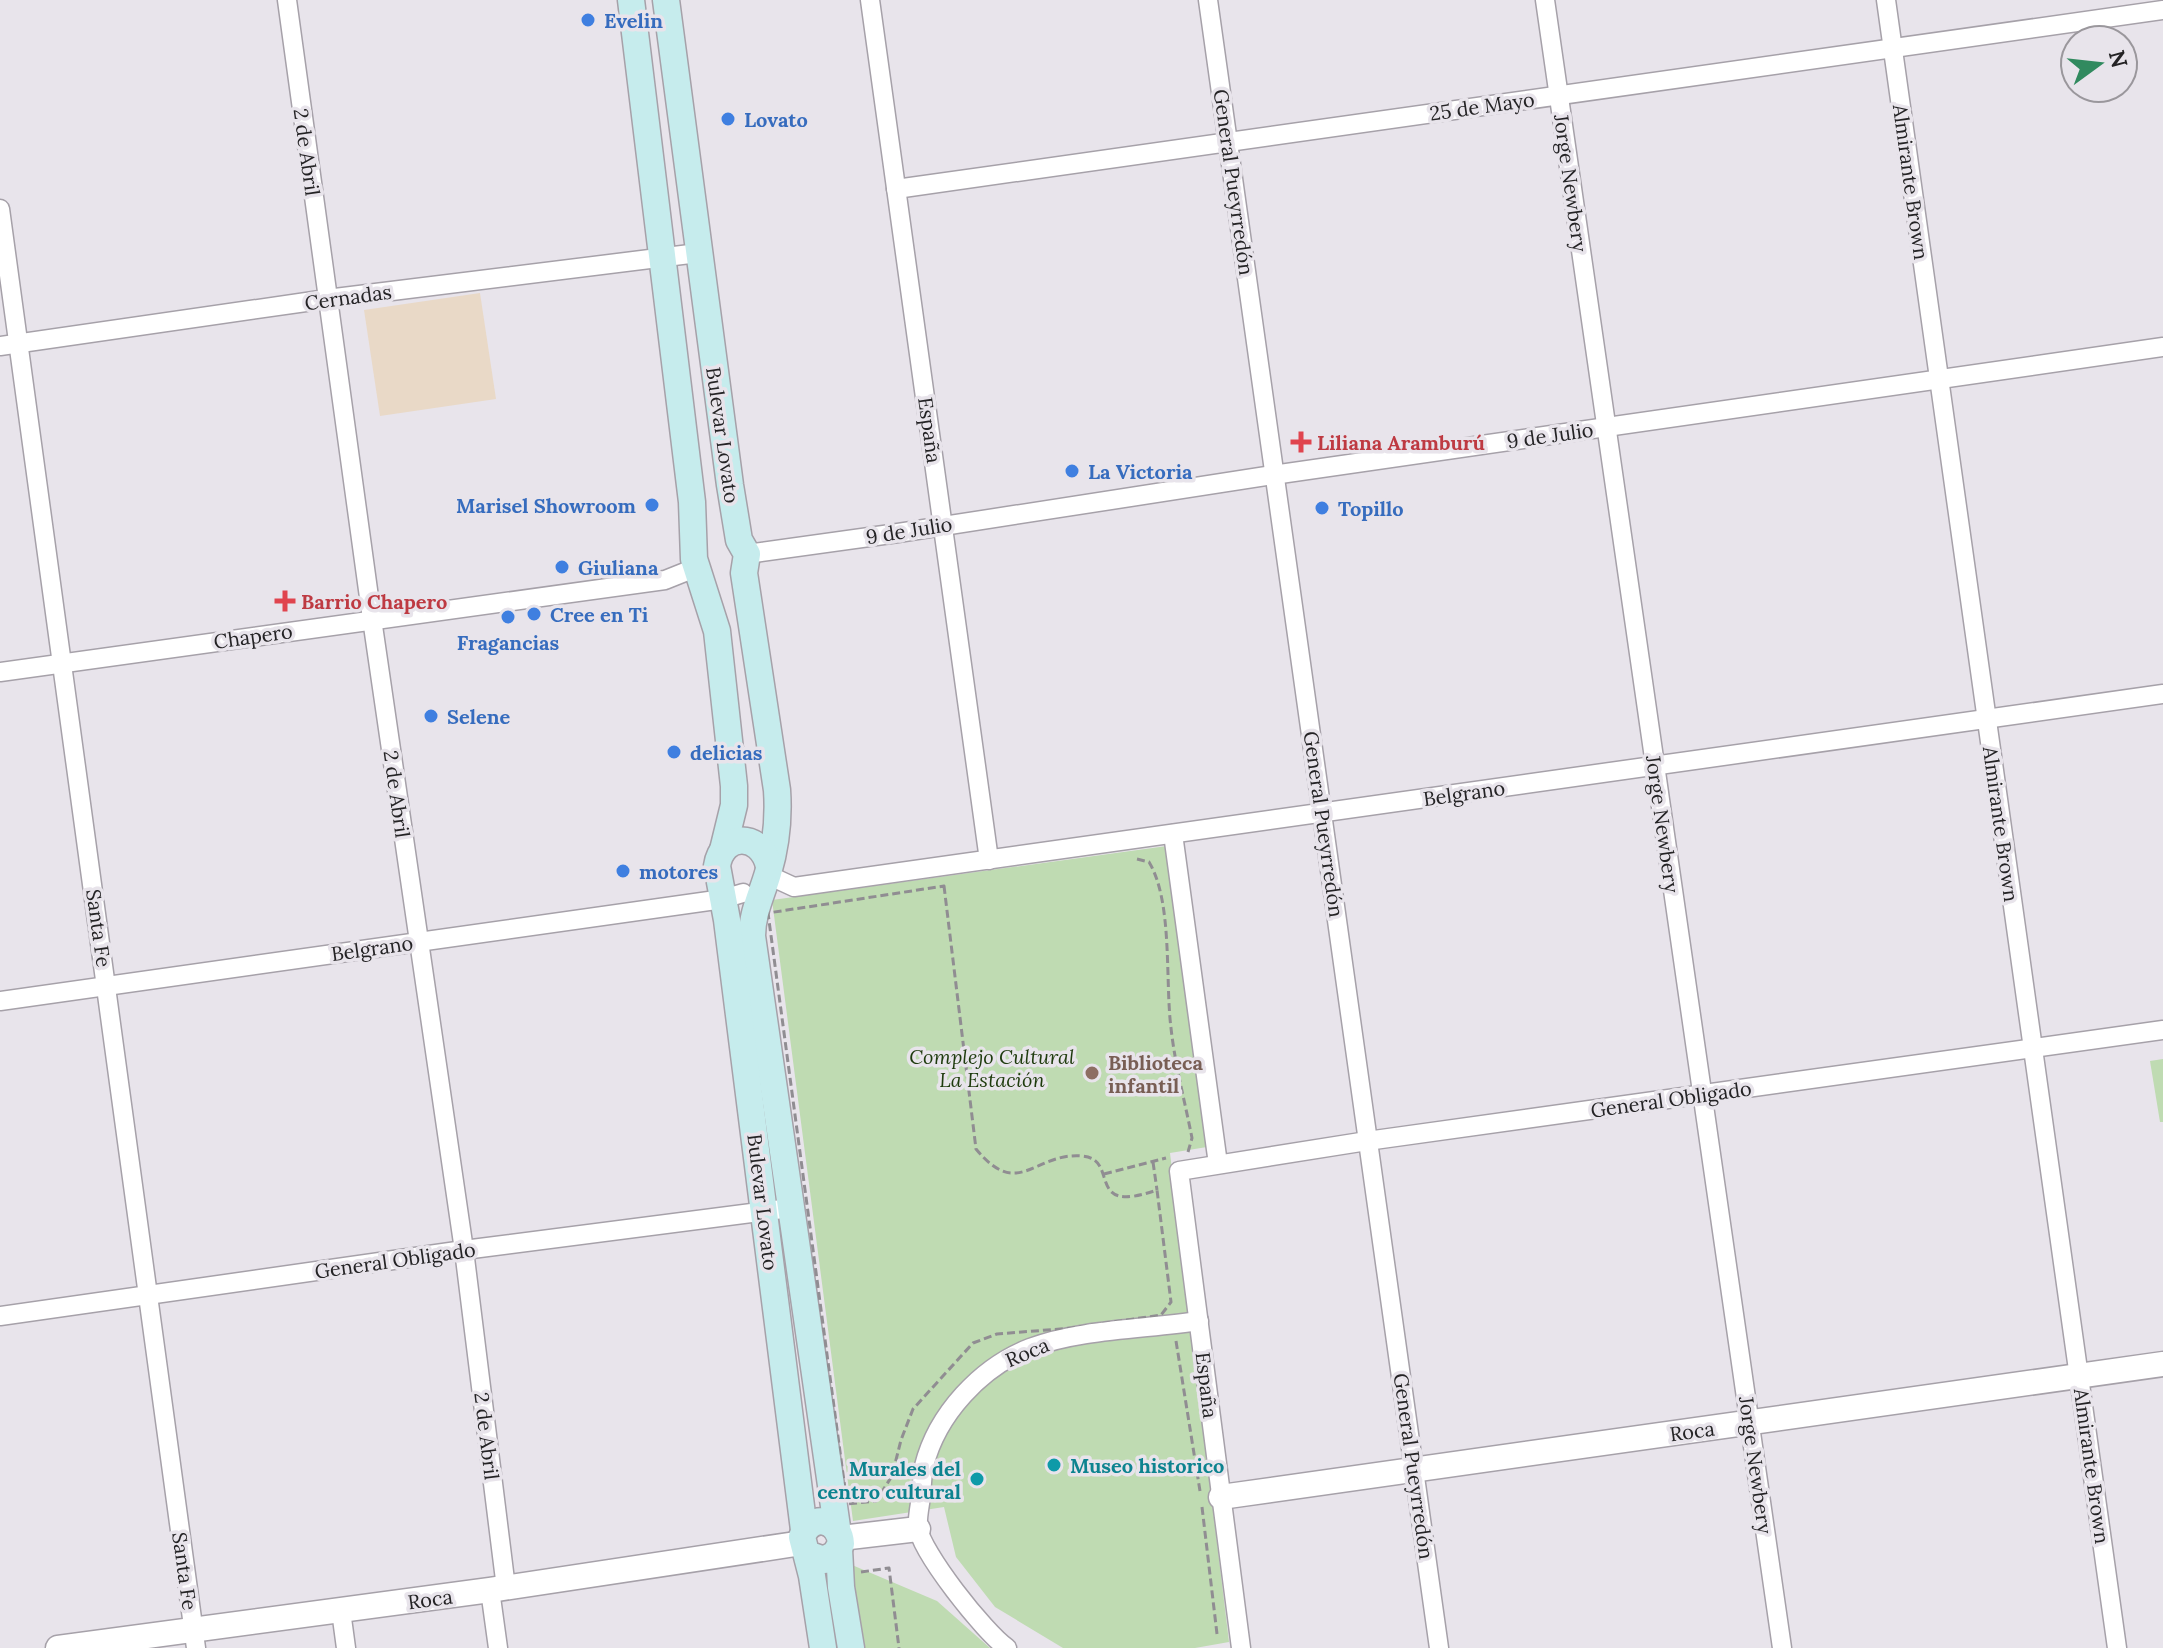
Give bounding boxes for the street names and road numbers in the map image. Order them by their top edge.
street label: 25 de Mayo [1428,86,1536,126]
street label: General Pueyrredón [1209,87,1259,277]
street label: Almirante Brown [1888,102,1934,261]
street label: 2 de Abril [289,107,325,197]
street label: Jorge Newbery [1549,112,1593,254]
street label: Cernadas [303,279,393,315]
street label: Bulevar Lovato [701,365,745,505]
street label: España [913,395,947,465]
street label: 9 de Julio [1505,417,1595,453]
street label: 9 de Julio [864,511,954,549]
street label: Chapero [212,618,294,654]
street label: General Pueyrredón [1299,729,1349,919]
street label: Almirante Brown [1978,744,2024,903]
street label: 2 de Abril [379,749,415,839]
street label: Jorge Newbery [1641,753,1685,895]
street label: Belgrano [1421,775,1507,811]
street label: Santa Fe [81,887,117,969]
street label: Belgrano [329,930,415,966]
street label: General Obligado [1589,1075,1753,1123]
street label: Bulevar Lovato [742,1132,784,1272]
street label: General Obligado [313,1236,477,1284]
street label: Roca [1001,1332,1053,1372]
street label: España [1191,1351,1223,1419]
street label: General Pueyrredón [1389,1371,1439,1561]
street label: Almirante Brown [2069,1386,2115,1545]
street label: 2 de Abril [469,1391,505,1481]
street label: Jorge Newbery [1734,1394,1778,1536]
street label: Roca [1668,1415,1716,1447]
street label: Santa Fe [167,1530,203,1612]
street label: Roca [406,1583,454,1615]

